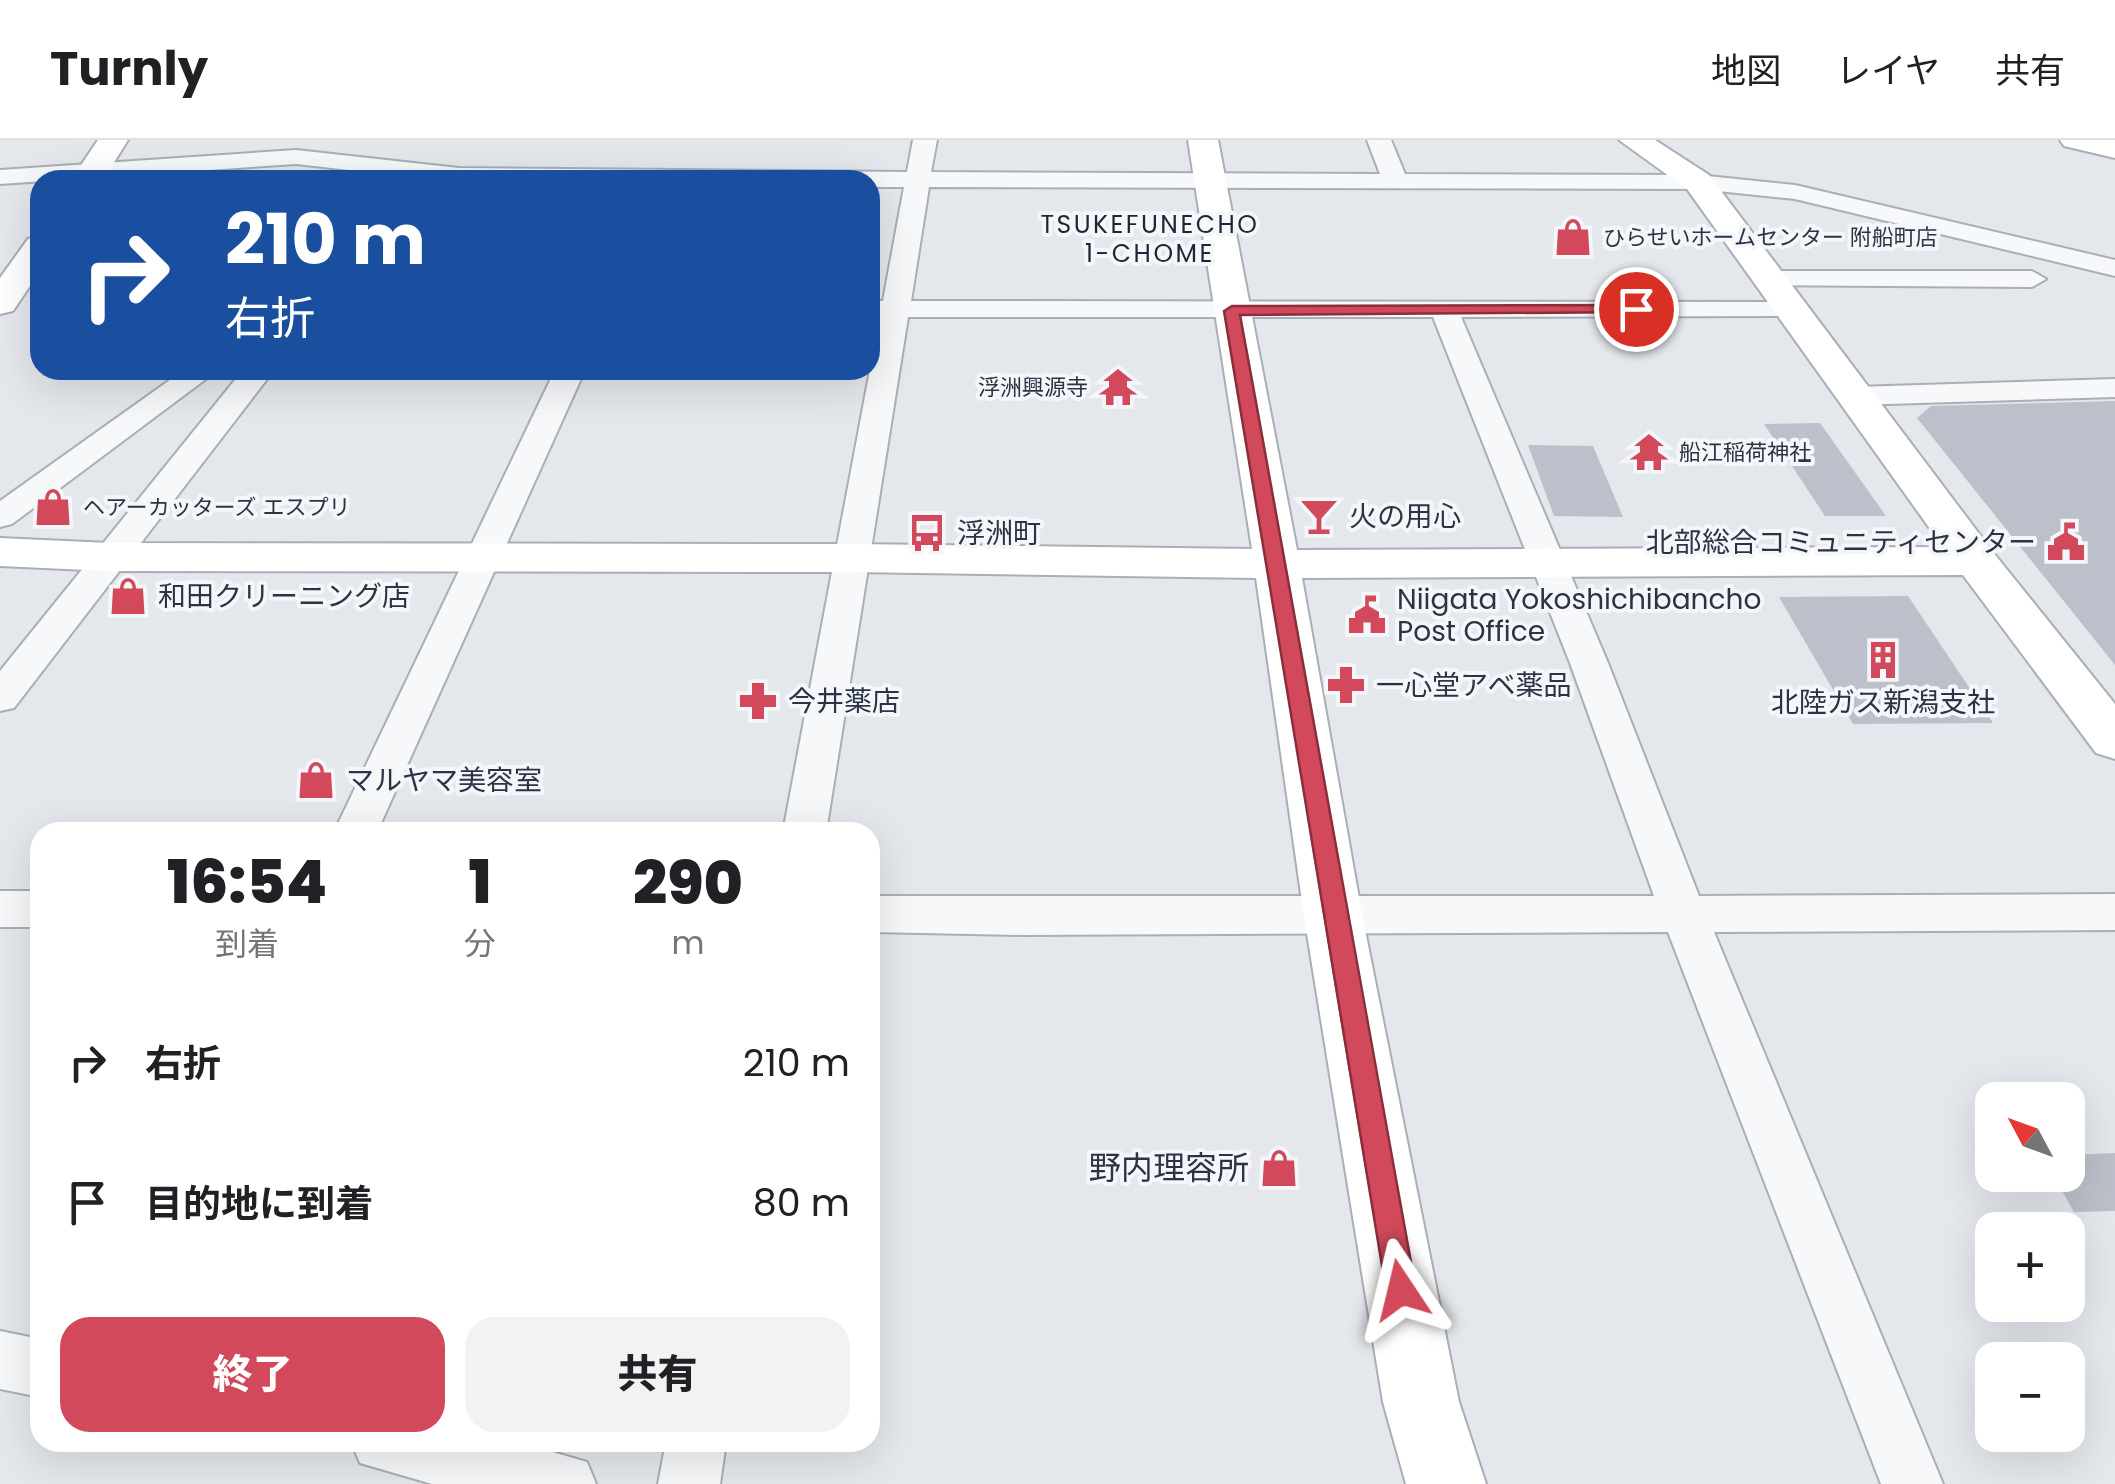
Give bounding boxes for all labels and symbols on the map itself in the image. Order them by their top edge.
district label: TSUKEFUNECHO 1-CHOME [1040,207,1260,271]
shop icon: ひらせいホームセンター 附船町店 [1552,216,1594,258]
place label: ひらせいホームセンター 附船町店 [1603,222,1938,253]
pin [1594,267,1679,352]
temple icon: 浮洲興源寺 [1097,366,1139,408]
place label: 浮洲興源寺 [978,372,1088,403]
temple icon: 船江稲荷神社 [1628,431,1670,473]
place label: 船江稲荷神社 [1679,437,1811,468]
shop icon: ヘアーカッターズ エスプリ [32,486,74,528]
place label: ヘアーカッターズ エスプリ [83,492,350,523]
bar icon: 火の用心 [1298,495,1340,537]
place label: 火の用心 [1349,497,1461,536]
bus stop icon: 浮洲町 [906,512,948,554]
place label: 浮洲町 [957,514,1041,553]
public building icon: 北部総合コミュニティセンター [2045,521,2087,563]
place label: 北部総合コミュニティセンター [1646,523,2036,562]
shop icon: 和田クリーニング店 [107,575,149,617]
place label: 和田クリーニング店 [158,577,410,616]
place label: Niigata Yokoshichibancho Post Office [1397,580,1761,651]
public building icon: Niigata Yokoshichibancho Post Office [1346,594,1388,636]
building icon: 北陸ガス新潟支社 [1862,639,1904,681]
pharmacy icon: 一心堂アベ薬品 [1325,664,1367,706]
place label: 一心堂アベ薬品 [1376,666,1571,705]
pharmacy icon: 今井薬店 [737,680,779,722]
place label: 今井薬店 [788,682,900,721]
place label: 北陸ガス新潟支社 [1771,683,1995,722]
shop icon: マルヤマ美容室 [295,759,337,801]
place label: マルヤマ美容室 [346,761,542,800]
north arrow [1975,1082,2085,1192]
place label: 野内理容所 [1089,1145,1249,1190]
shop icon: 野内理容所 [1258,1147,1300,1189]
position arrow [1349,1238,1453,1342]

